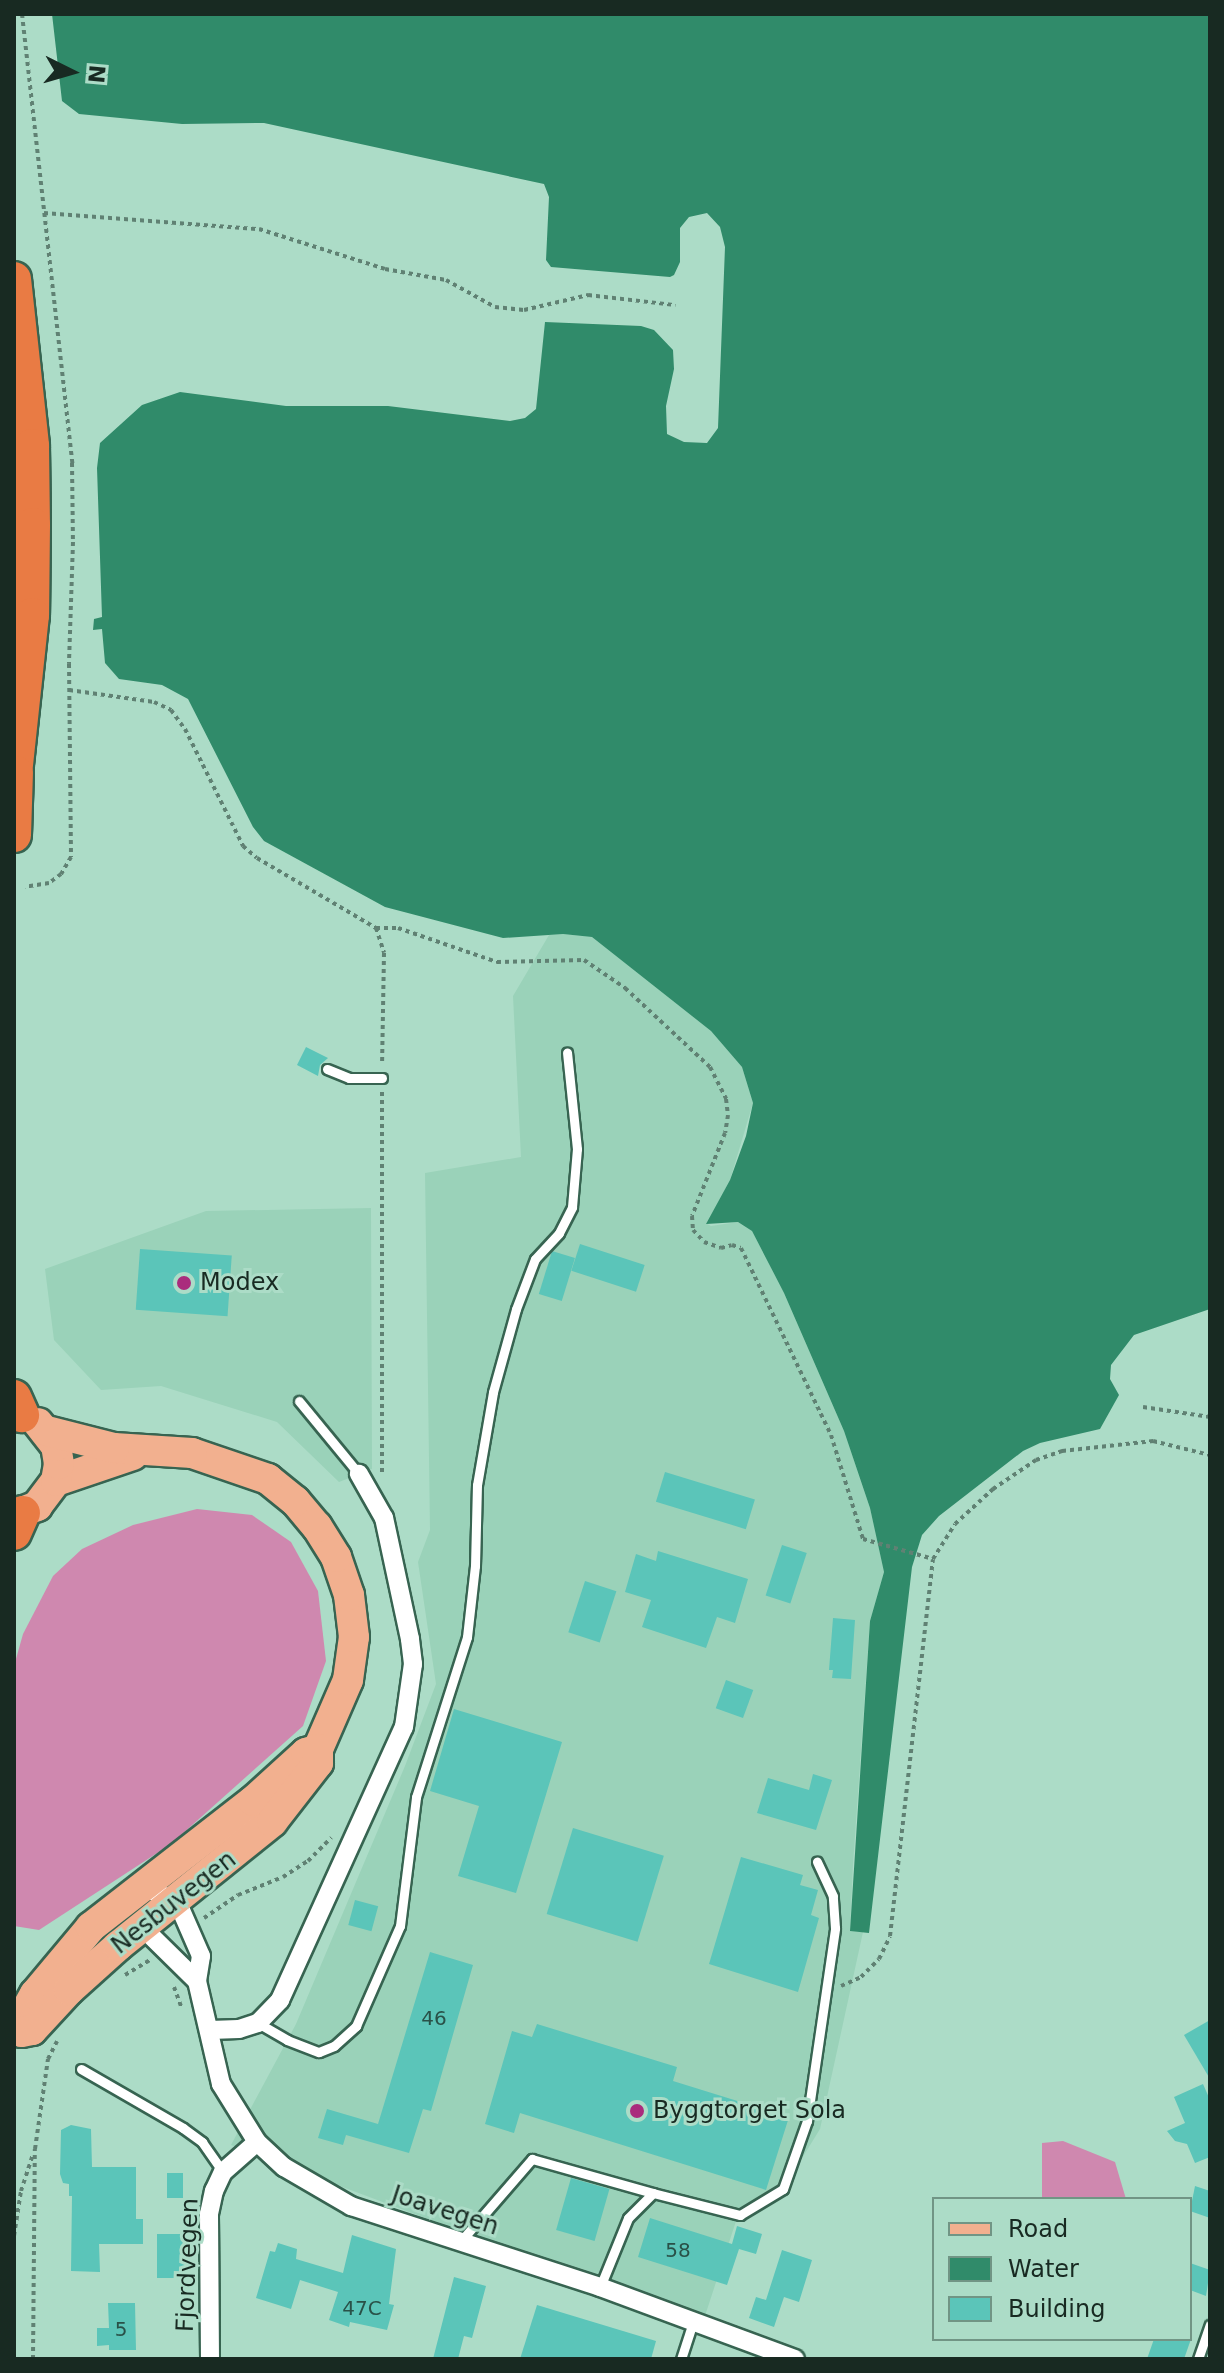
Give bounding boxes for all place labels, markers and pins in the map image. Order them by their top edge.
place label: Modex [200,1269,279,1297]
marker: Modex [175,1274,193,1292]
place label: Byggtorget Sola [653,2097,846,2125]
marker: Byggtorget Sola [628,2102,646,2120]

